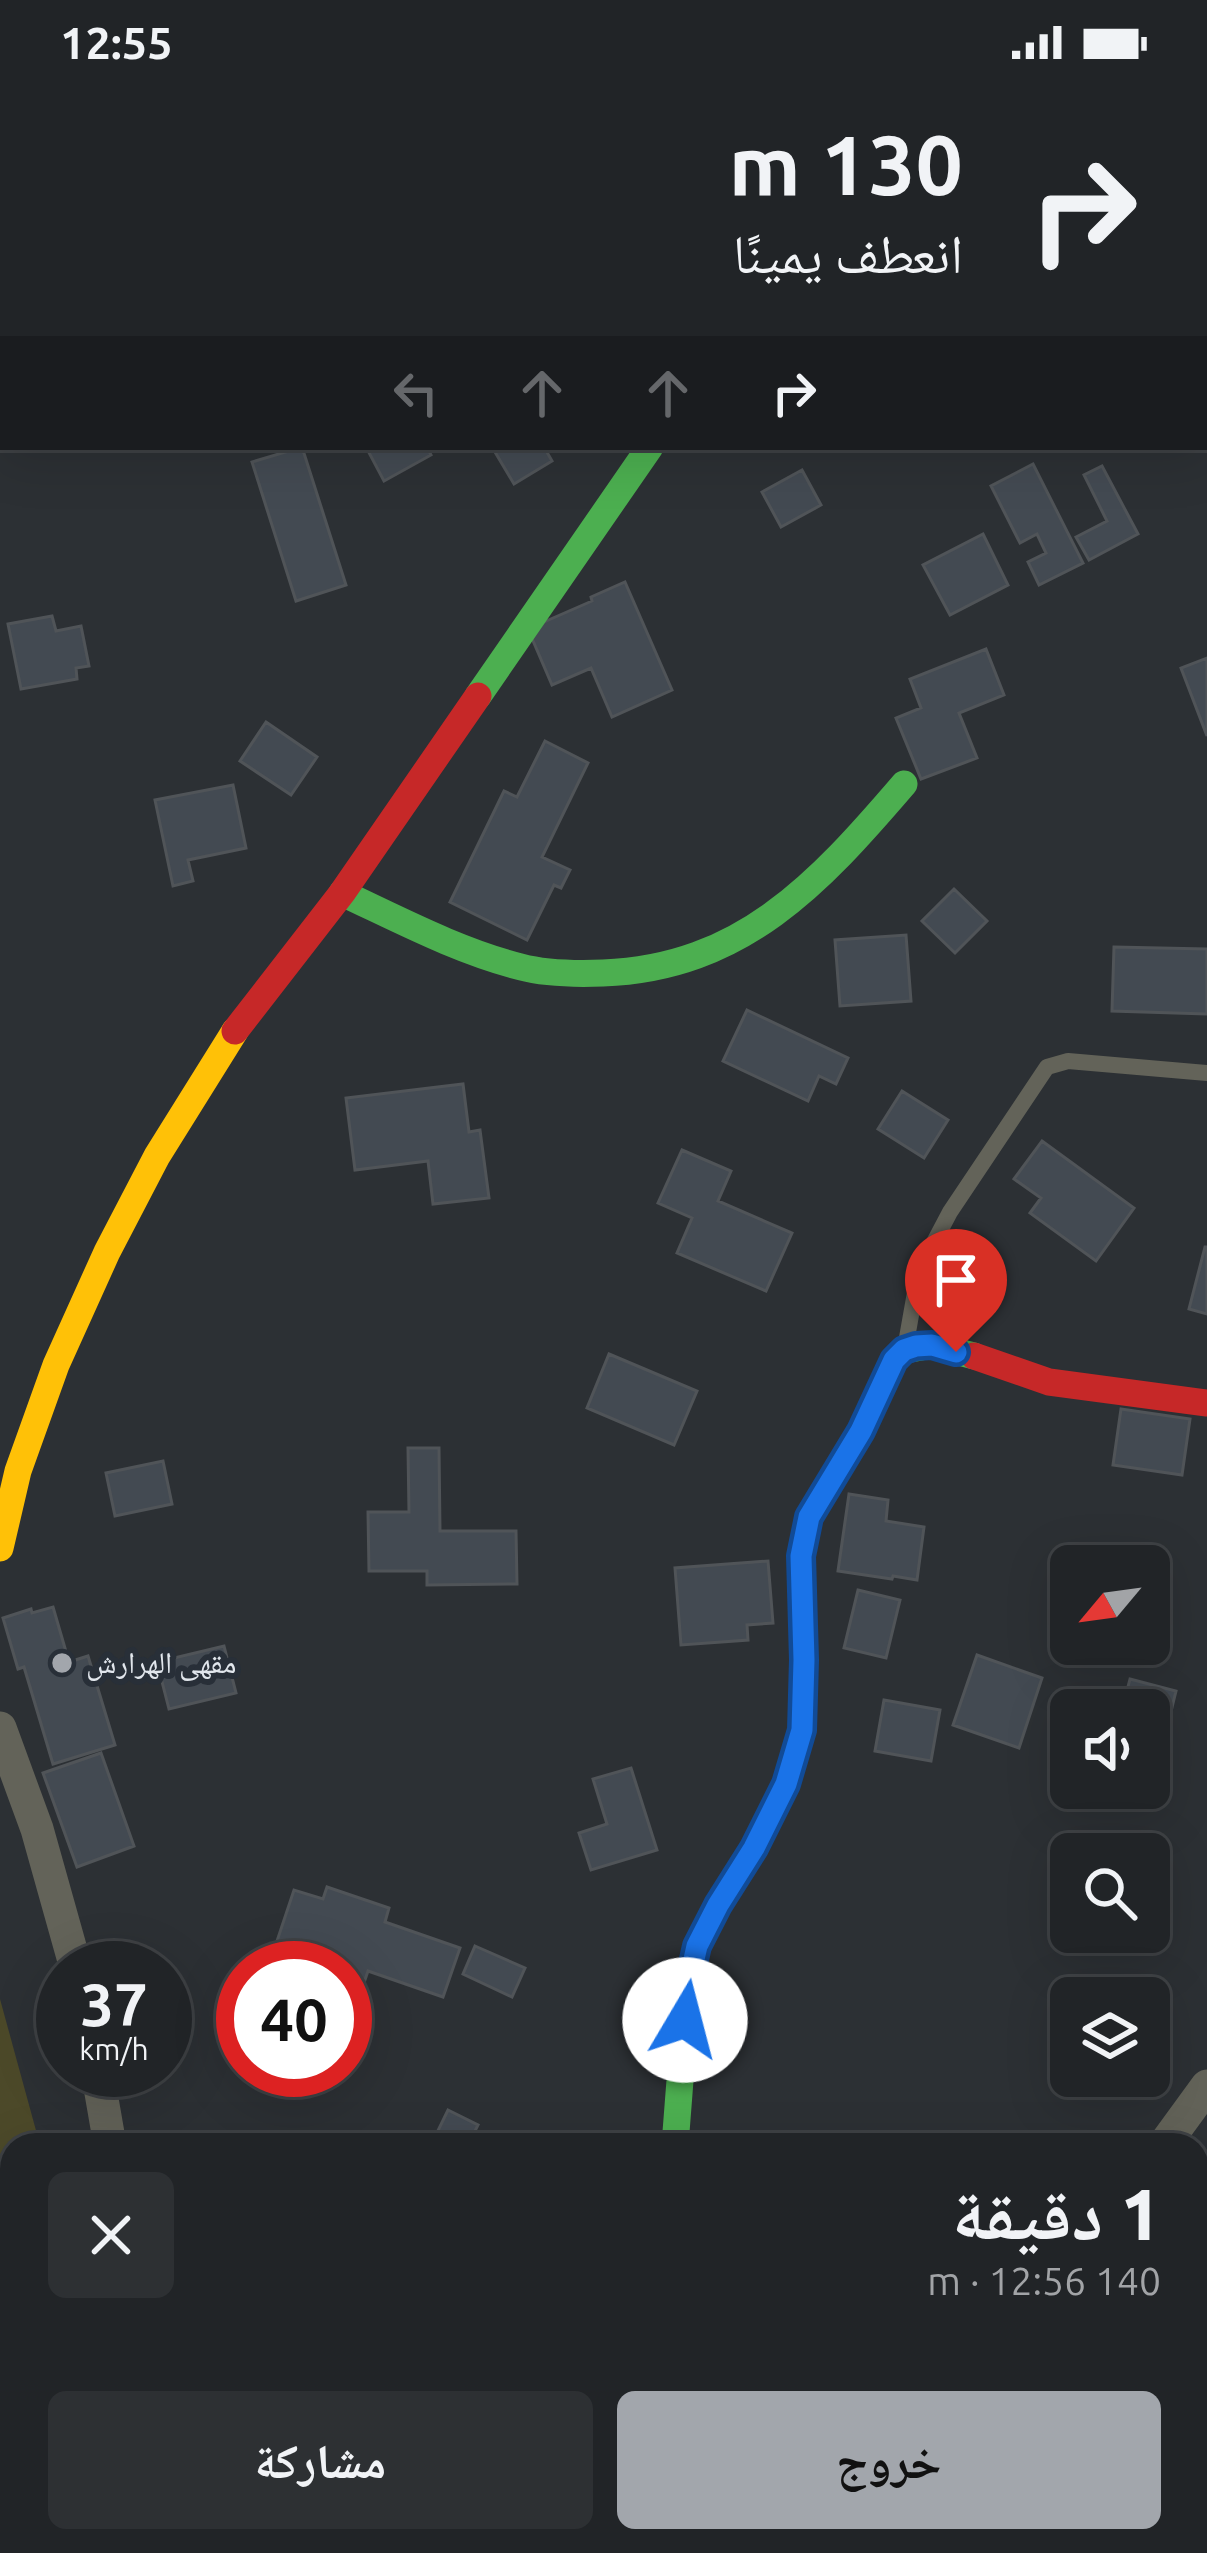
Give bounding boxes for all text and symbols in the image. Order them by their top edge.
text: 12:55 [60,17,173,68]
text: 130 m [729,117,963,211]
icon: right [1005,132,1161,288]
text: انعطف يمينًا [733,223,963,283]
icon: left [383,360,449,426]
icon: ahead [509,360,575,426]
icon: ahead [635,360,701,426]
icon: right [761,360,827,426]
pin [905,1229,1007,1352]
icon: arrive [923,1247,989,1313]
north arrow [1050,1545,1170,1665]
map controls [1050,1545,1170,2097]
place label: مقهى الهرارش [86,1645,236,1681]
marker: مقهى الهرارش [49,1650,75,1676]
button: sound [1050,1689,1170,1809]
button: search [1050,1833,1170,1953]
speed limit sign: 40 [216,1941,372,2097]
position arrow [622,1957,748,2083]
text: 37 [80,1970,148,2037]
button: layers [1050,1977,1170,2097]
text: km/h [79,2032,149,2066]
button: close [48,2172,174,2298]
text: 1 دقيقة [952,2173,1161,2254]
text: 140 m · 12:56 [927,2259,1161,2302]
button: مشاركة [48,2391,593,2529]
button: خروج [617,2391,1161,2529]

